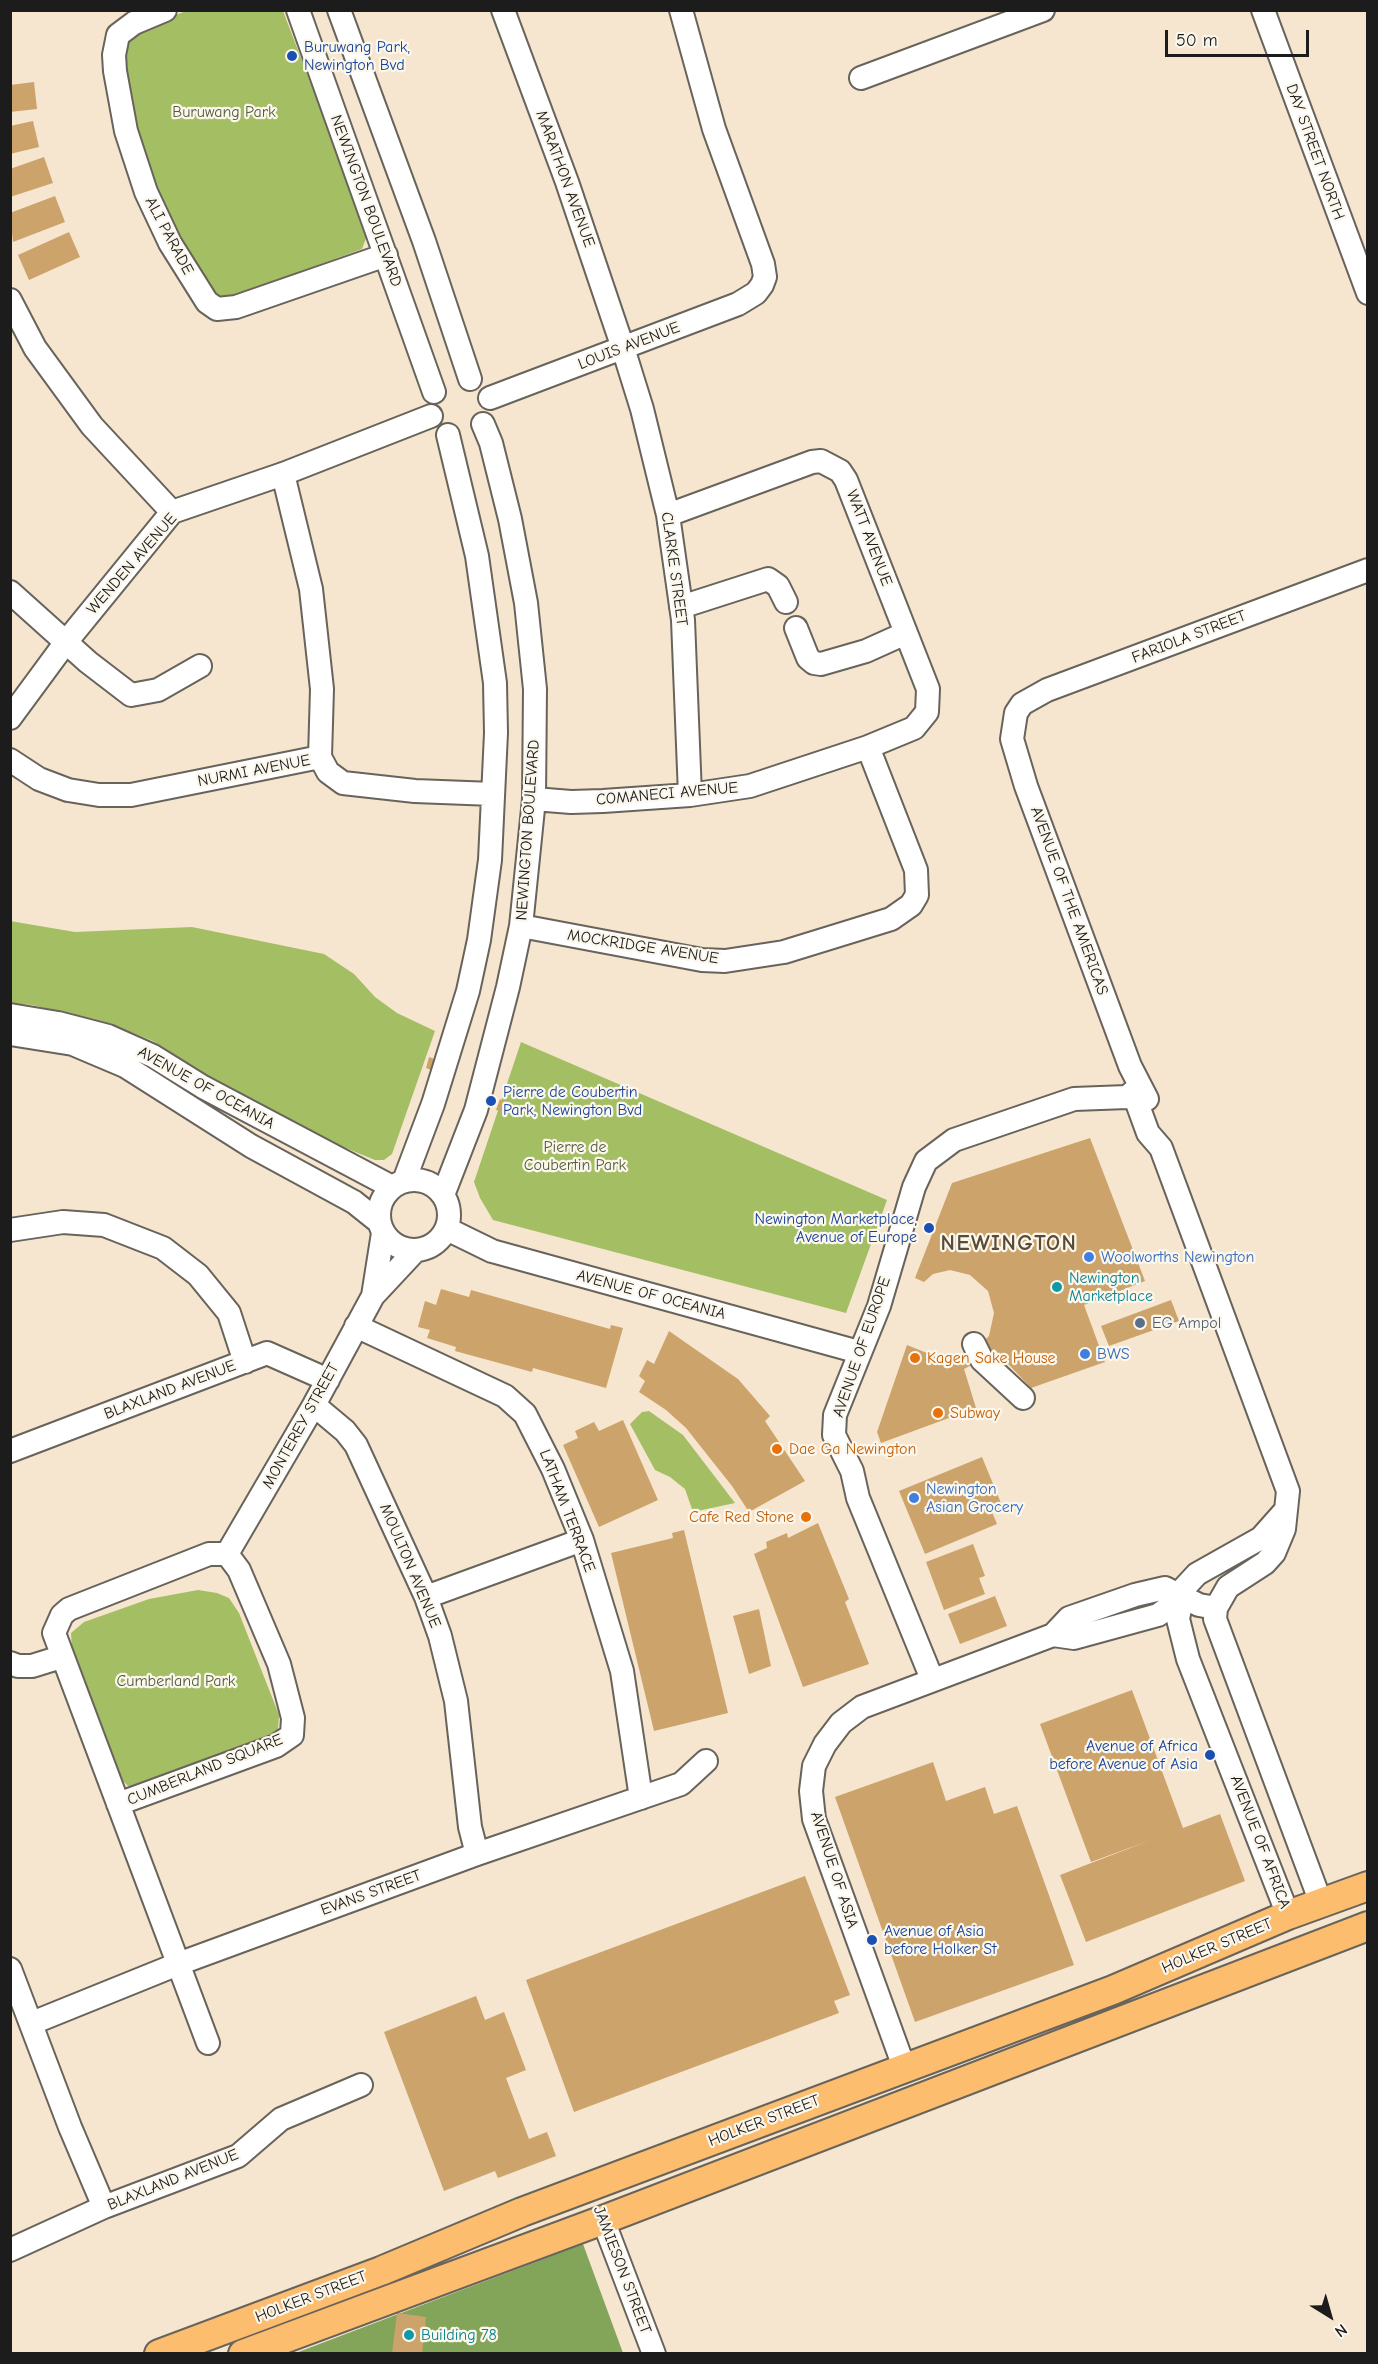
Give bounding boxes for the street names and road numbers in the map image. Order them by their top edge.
street label: DAY STREET NORTH [1281,81,1349,223]
street label: MARATHON AVENUE [531,108,599,250]
street label: NEWINGTON BOULEVARD [326,113,406,289]
street label: ALI PARADE [141,194,197,278]
street label: LOUIS AVENUE [575,318,683,374]
street label: WATT AVENUE [842,487,896,589]
street label: WENDEN AVENUE [83,510,181,618]
street label: CLARKE STREET [656,511,692,627]
street label: FARIOLA STREET [1129,606,1249,668]
street label: NEWINGTON BOULEVARD [512,739,544,921]
street label: NURMI AVENUE [196,751,312,791]
street label: COMANECI AVENUE [595,778,739,810]
street label: AVENUE OF THE AMERICAS [1026,804,1112,998]
street label: MOCKRIDGE AVENUE [566,926,720,968]
street label: AVENUE OF OCEANIA [134,1042,278,1134]
street label: AVENUE OF OCEANIA [574,1266,728,1324]
street label: AVENUE OF EUROPE [829,1274,895,1420]
street label: BLAXLAND AVENUE [101,1356,239,1424]
street label: MONTEREY STREET [259,1360,343,1492]
street label: LATHAM TERRACE [535,1447,599,1575]
street label: MOULTON AVENUE [375,1501,445,1631]
street label: CUMBERLAND SQUARE [124,1730,286,1810]
street label: AVENUE OF AFRICA [1226,1773,1294,1911]
street label: AVENUE OF ASIA [806,1809,862,1931]
street label: EVANS STREET [318,1866,424,1920]
street label: HOLKER STREET [1159,1914,1275,1978]
street label: HOLKER STREET [706,2091,822,2151]
street label: BLAXLAND AVENUE [105,2145,241,2215]
street label: JAMIESON STREET [589,2203,655,2337]
street label: HOLKER STREET [253,2267,369,2327]

